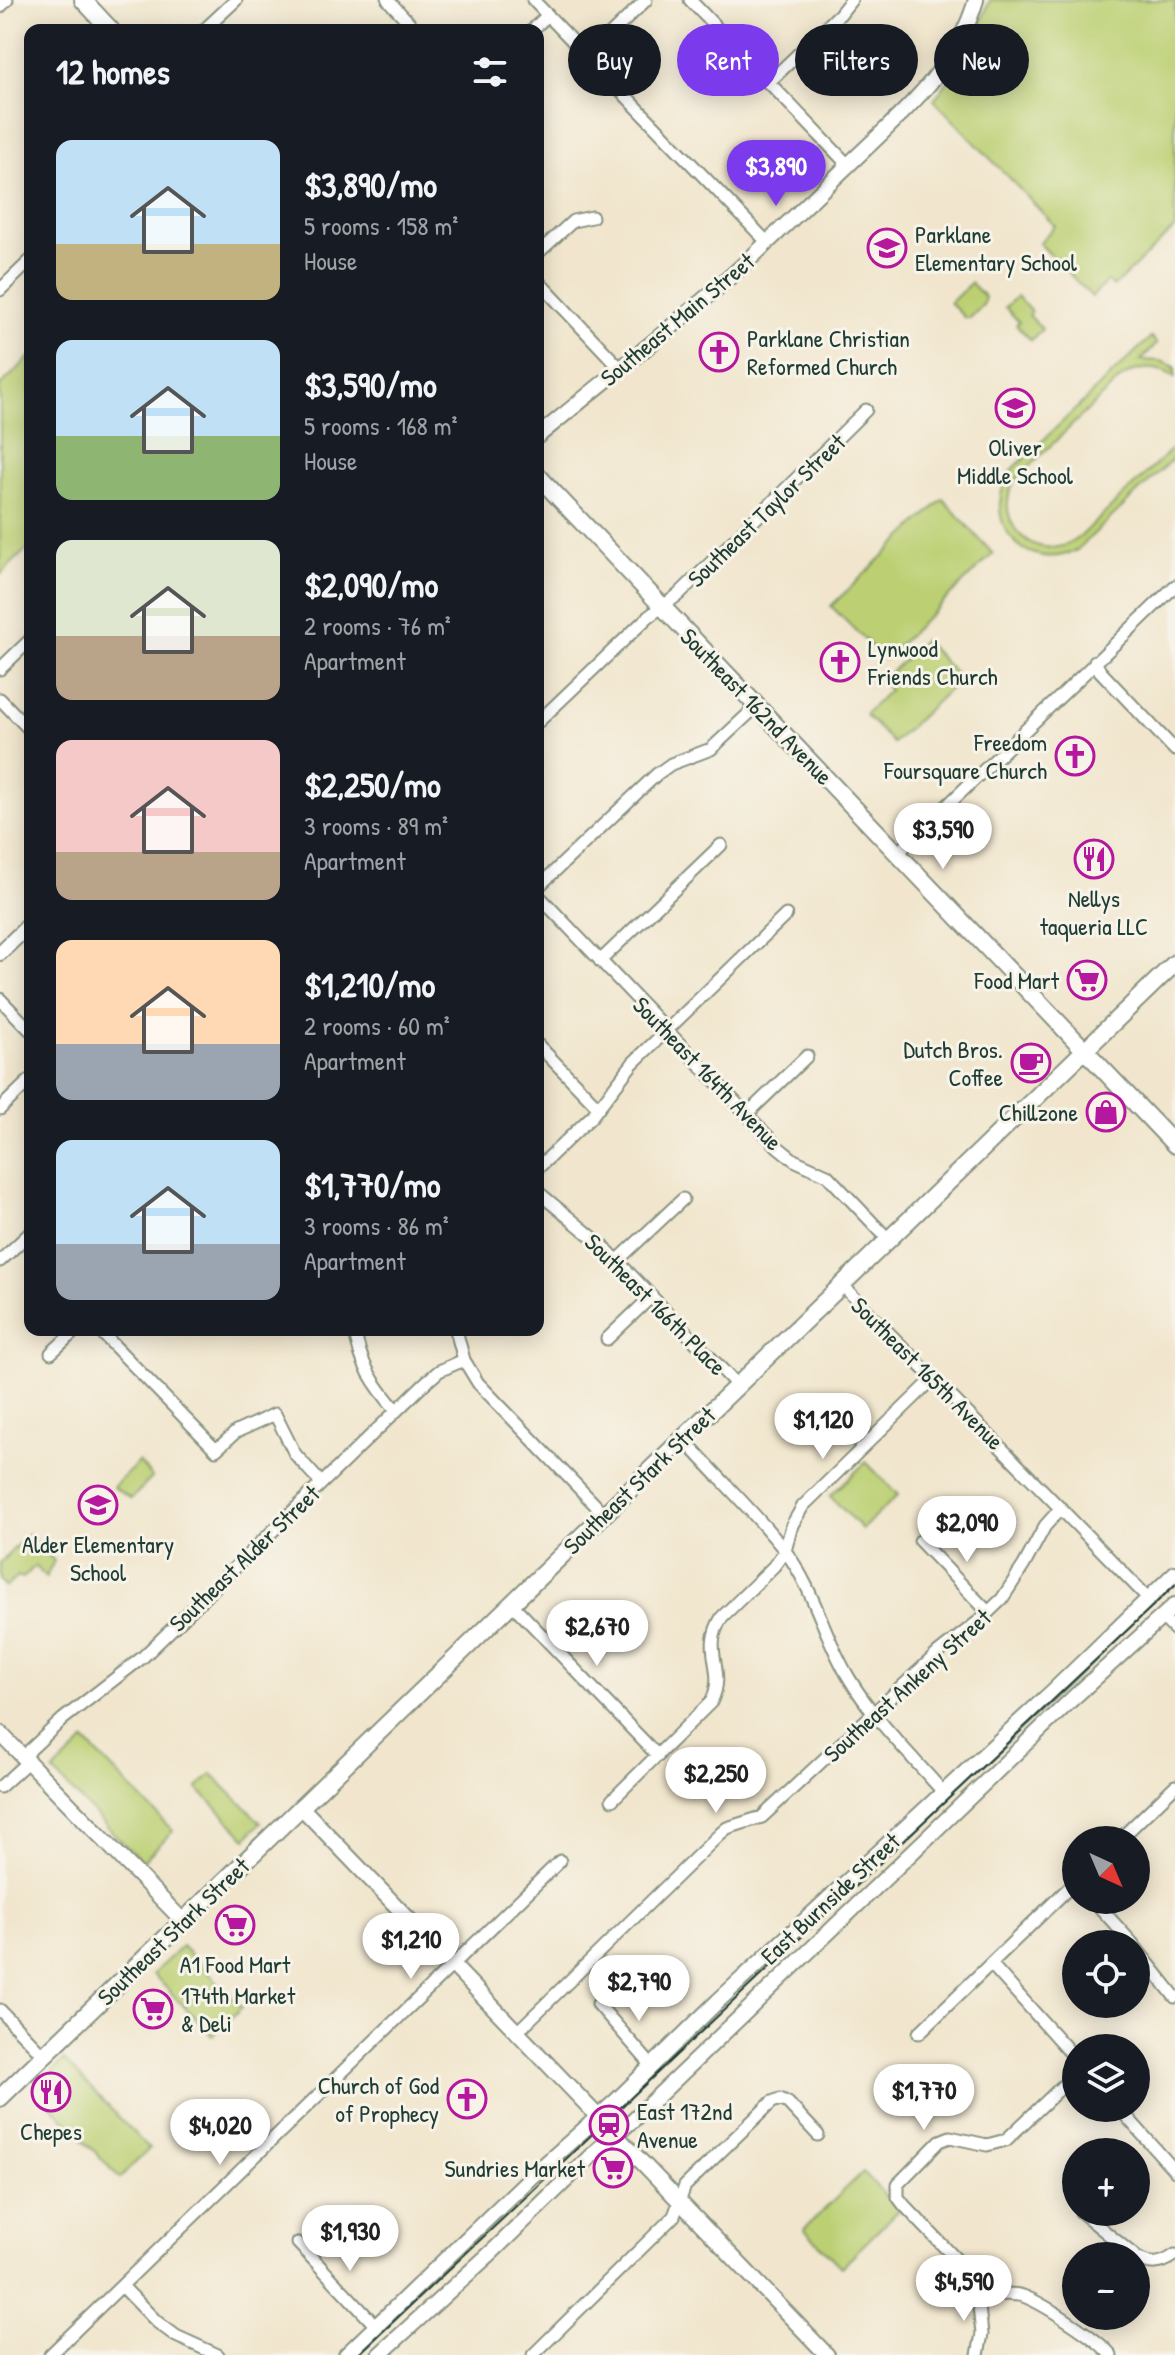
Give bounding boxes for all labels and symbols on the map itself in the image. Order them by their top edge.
pin: $3,890 [711,140,841,208]
place label: Parklane Elementary School [915,218,1078,278]
school or university icon: Parklane Elementary School [866,227,908,269]
street label: Southeast Main Street [593,245,761,393]
place label: Parklane Christian Reformed Church [747,322,910,382]
church icon: Parklane Christian Reformed Church [698,331,740,373]
school or university icon: Oliver Middle School [994,387,1036,429]
street label: Southeast Taylor Street [680,426,852,594]
place label: Oliver Middle School [957,431,1074,491]
street label: Southeast 162nd Avenue [674,621,841,792]
place label: Lynwood Friends Church [867,632,998,692]
church icon: Lynwood Friends Church [819,641,861,683]
place label: Freedom Foursquare Church [883,726,1047,786]
church icon: Freedom Foursquare Church [1054,735,1096,777]
pin: $3,590 [878,803,1008,871]
restaurant icon: Nellys taqueria LLC [1073,838,1115,880]
place label: Nellys taqueria LLC [1040,882,1148,942]
supermarket icon: Food Mart [1066,959,1108,1001]
place label: Food Mart [974,964,1060,996]
street label: Southeast 164th Avenue [626,989,790,1157]
place label: Dutch Bros. Coffee [903,1033,1003,1093]
cafe icon: Dutch Bros. Coffee [1010,1042,1052,1084]
shop icon: Chillzone [1085,1091,1127,1133]
place label: Chillzone [999,1096,1078,1128]
street label: Southeast 166th Place [578,1226,734,1382]
street label: Southeast 165th Avenue [845,1290,1012,1457]
pin: $1,120 [758,1393,888,1461]
street label: Southeast Stark Street [556,1399,723,1561]
street label: Southeast Alder Street [162,1477,327,1638]
school or university icon: Alder Elementary School [77,1484,119,1526]
pin: $2,090 [902,1496,1032,1564]
place label: Alder Elementary School [22,1528,174,1588]
pin: $2,670 [532,1600,662,1668]
street label: Southeast Ankeny Street [816,1601,998,1769]
pin: $2,250 [651,1747,781,1815]
street label: East Burnside Street [753,1824,907,1971]
north arrow [1062,1826,1150,1914]
street label: Southeast Stark Street [90,1850,257,2012]
supermarket icon: A1 Food Mart [214,1904,256,1946]
pin: $1,210 [346,1913,476,1981]
place label: A1 Food Mart [180,1948,291,1980]
pin: $2,790 [574,1955,704,2023]
place label: 174th Market & Deli [181,1979,296,2039]
supermarket icon: 174th Market & Deli [132,1988,174,2030]
pin: $1,770 [859,2064,989,2132]
place label: Church of God of Prophecy [318,2069,439,2129]
restaurant icon: Chepes [30,2071,72,2113]
church icon: Church of God of Prophecy [446,2078,488,2120]
place label: East 172nd Avenue [637,2095,732,2155]
pin: $4,020 [155,2099,285,2167]
station icon: East 172nd Avenue [588,2104,630,2146]
place label: Chepes [20,2115,82,2147]
supermarket icon: Sundries Market [592,2147,634,2189]
place label: Sundries Market [445,2152,586,2184]
pin: $1,930 [285,2205,415,2273]
pin: $4,590 [899,2255,1029,2323]

